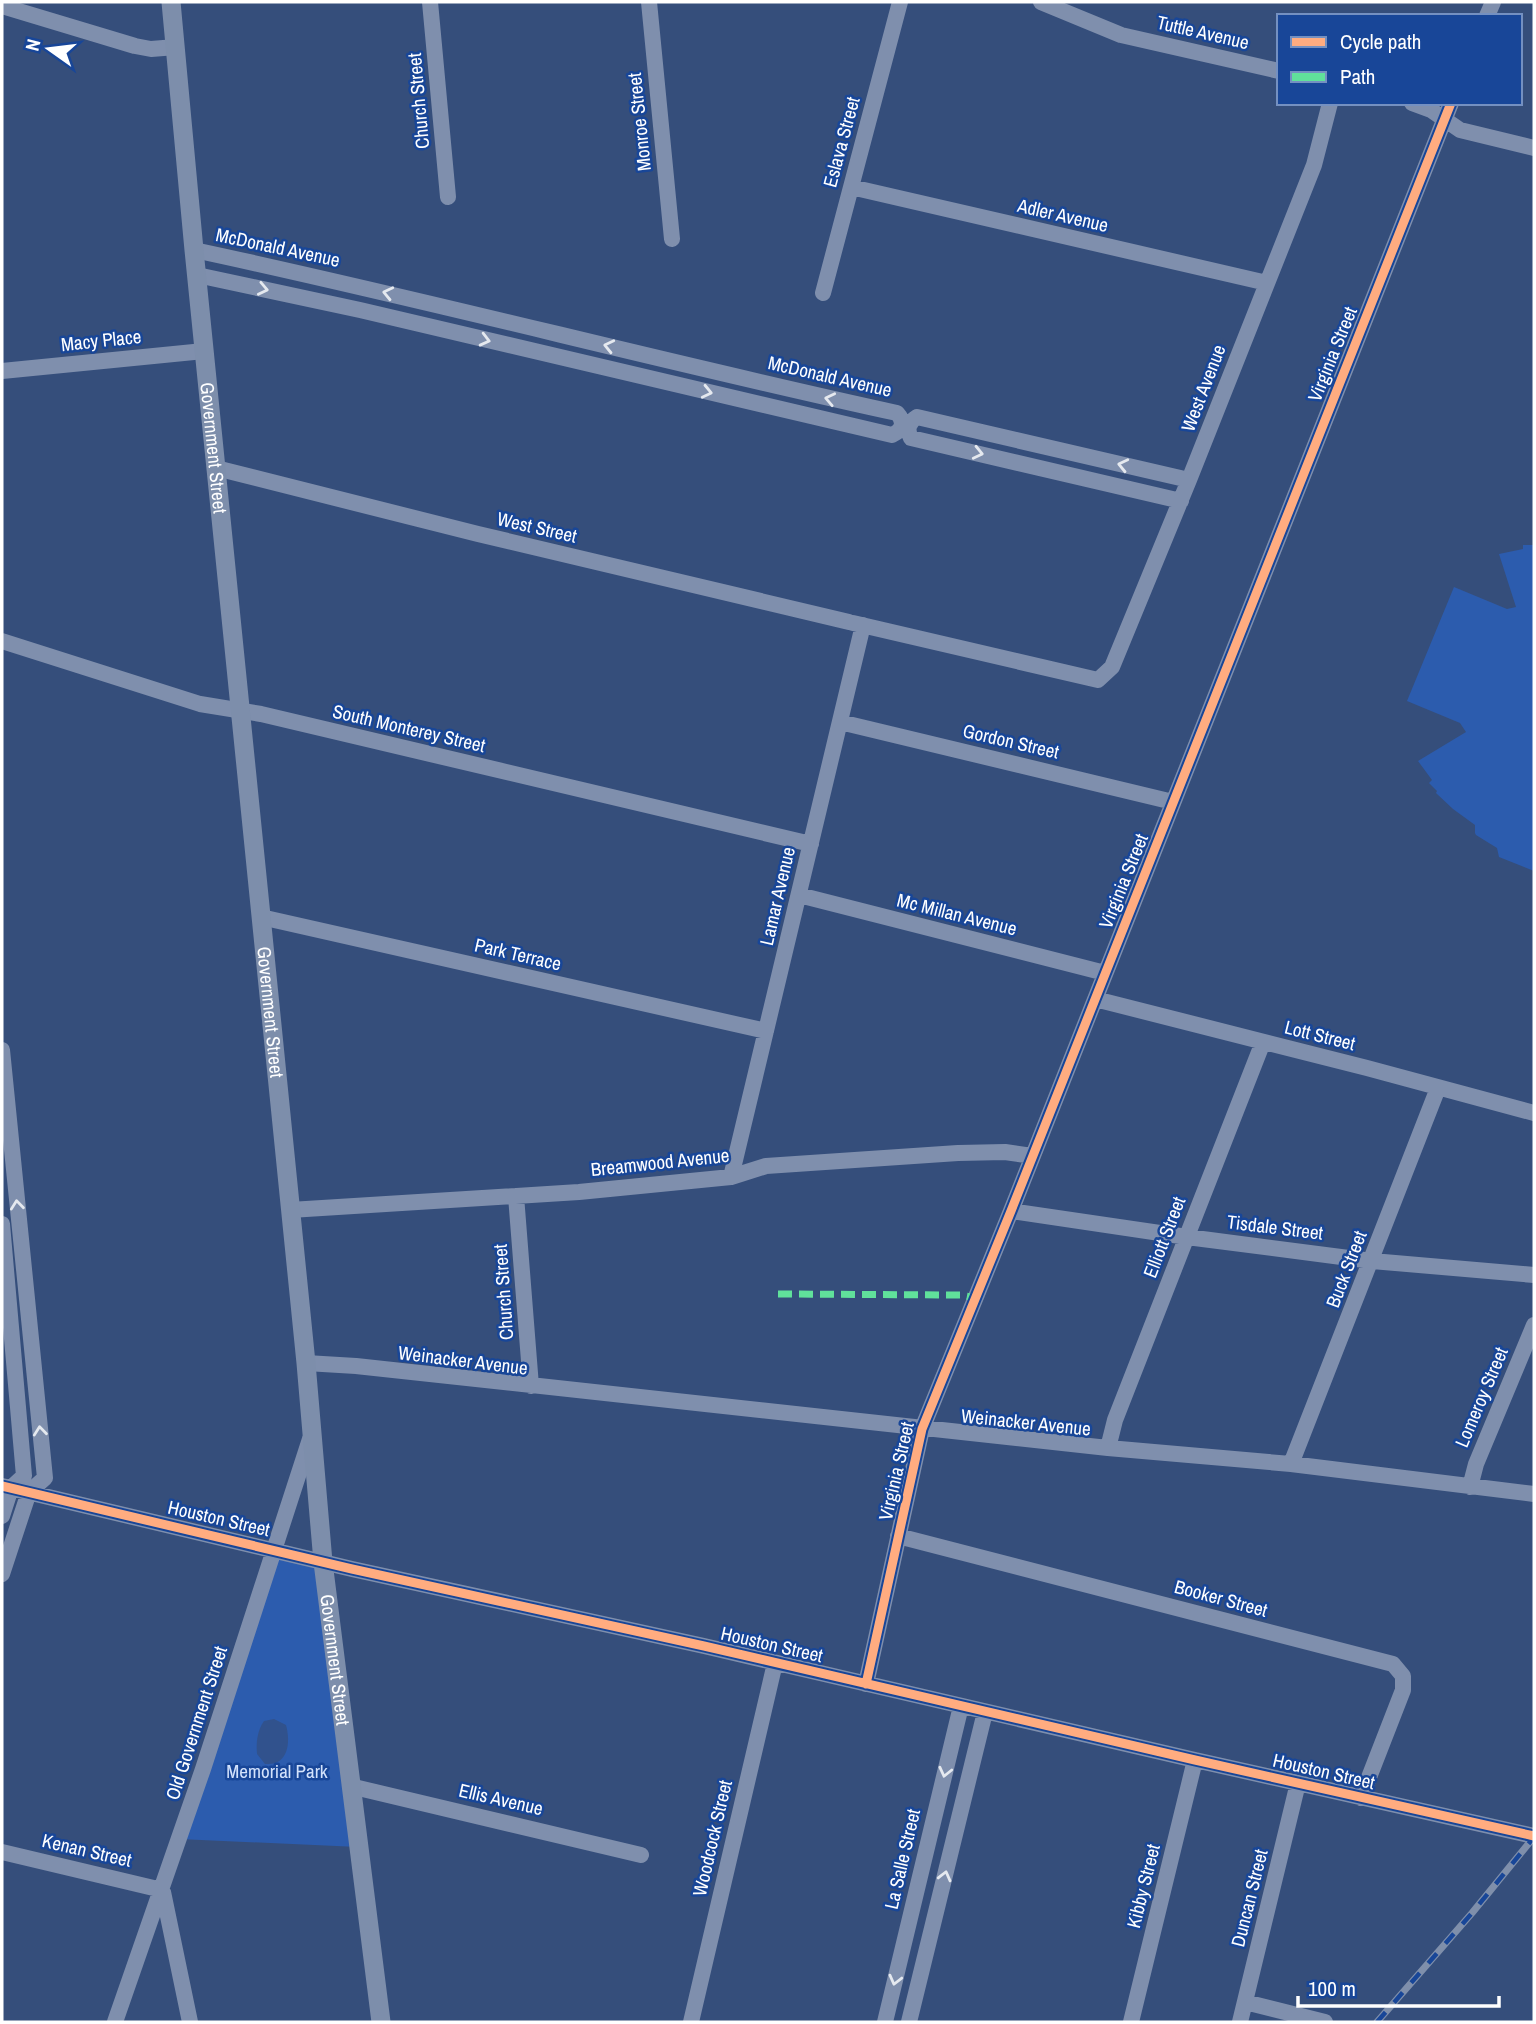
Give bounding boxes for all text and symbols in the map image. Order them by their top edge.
street label: Tuttle Avenue [1154,9,1252,55]
north arrow [14,14,84,84]
legend [1277,14,1522,105]
text: Cycle path [1340,27,1421,56]
text: N [19,36,46,53]
street label: Church Street [401,51,435,150]
text: Path [1340,62,1375,91]
street label: Monroe Street [621,71,657,172]
street label: Eslava Street [816,93,866,190]
street label: Adler Avenue [1014,192,1111,238]
street label: McDonald Avenue [214,221,342,273]
one-way arrow [257,281,269,296]
one-way arrow [382,286,394,301]
street label: Virginia Street [1301,302,1363,405]
street label: Macy Place [60,323,142,357]
one-way arrow [479,332,491,346]
one-way arrow [603,339,615,354]
street label: West Avenue [1175,341,1231,435]
street label: McDonald Avenue [766,349,894,403]
street label: Government Street [194,381,234,515]
one-way arrow [701,384,713,399]
one-way arrow [824,392,836,407]
one-way arrow [971,445,983,460]
one-way arrow [1117,458,1129,473]
street label: West Street [495,505,580,549]
street label: South Monterey Street [330,698,489,758]
street label: Gordon Street [960,717,1062,765]
street label: Virginia Street [1092,829,1154,932]
street label: Lamar Avenue [753,844,801,948]
street label: Mc Millan Avenue [894,887,1020,941]
street label: Park Terrace [472,931,564,977]
street label: Government Street [251,945,290,1080]
street label: Lott Street [1282,1014,1359,1056]
street label: Breamwood Avenue [589,1142,731,1182]
street label: Elliott Street [1137,1192,1192,1281]
one-way arrow [10,1199,25,1210]
street label: Tisdale Street [1225,1208,1325,1246]
street label: Buck Street [1319,1226,1373,1311]
street label: Church Street [487,1242,519,1341]
street label: Weinacker Avenue [397,1339,529,1381]
street label: Lomeroy Street [1448,1342,1514,1451]
street label: Weinacker Avenue [960,1402,1092,1442]
street label: Virginia Street [872,1419,920,1523]
one-way arrow [33,1425,48,1437]
street label: Houston Street [165,1494,273,1543]
street label: Booker Street [1172,1573,1271,1623]
street label: Government Street [314,1593,357,1727]
street label: Houston Street [718,1620,826,1669]
street label: Old Government Street [159,1642,233,1803]
street label: Houston Street [1270,1747,1378,1796]
park label: Memorial Park [226,1758,328,1784]
one-way arrow [938,1766,953,1778]
street label: Ellis Avenue [456,1777,546,1821]
street label: Woodcock Street [686,1777,738,1899]
street label: La Salle Street [878,1806,926,1912]
street label: Kenan Street [40,1827,135,1873]
street label: Kibby Street [1120,1841,1166,1931]
street label: Duncan Street [1224,1846,1274,1949]
one-way arrow [937,1870,952,1882]
scale bar [1298,1965,1499,2009]
one-way arrow [889,1973,903,1985]
text: 100 m [1308,1974,1356,2003]

